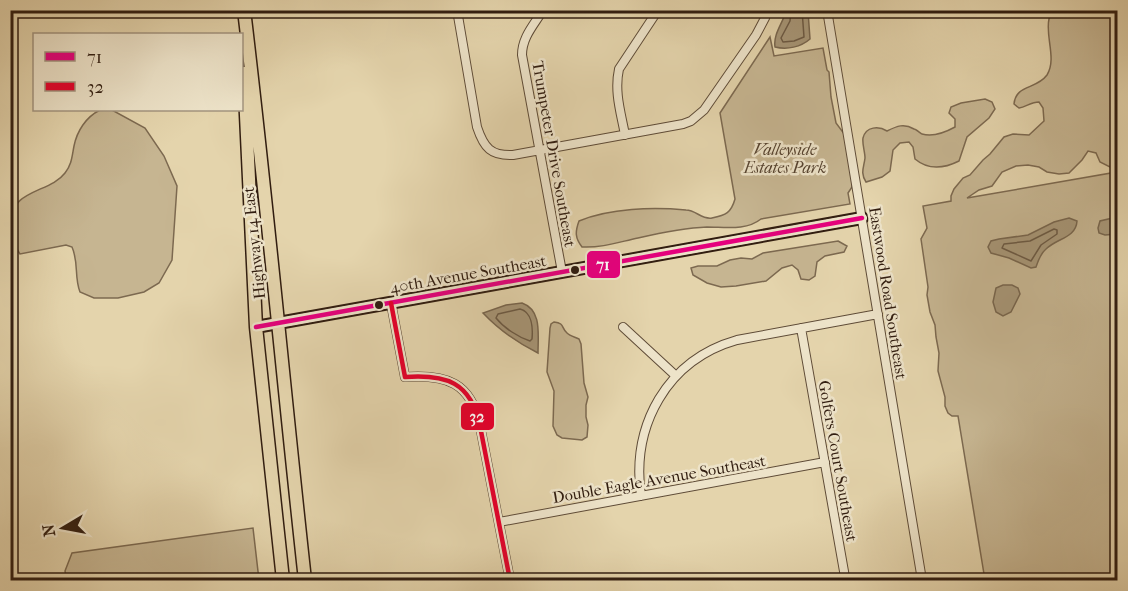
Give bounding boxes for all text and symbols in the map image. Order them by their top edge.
legend [33,33,243,111]
text: 71 [87,47,102,68]
street label: Trumpeter Drive Southeast [528,59,580,249]
text: 32 [87,77,104,98]
park label: Valleyside Estates Park [743,140,826,177]
street label: Highway 14 East [239,186,269,300]
street label: Eastwood Road Southeast [865,205,911,381]
line badge: 71 [586,250,621,279]
street label: 40th Avenue Southeast [388,251,548,297]
text: 71 [595,255,610,274]
unlabelled marker [569,264,581,276]
unlabelled marker [373,299,385,311]
street label: Golfers Court Southeast [814,379,862,543]
line badge: 32 [460,402,495,431]
text: 32 [470,407,484,427]
street label: Double Eagle Avenue Southeast [551,451,767,507]
north arrow [33,498,93,558]
text: N [38,522,59,538]

